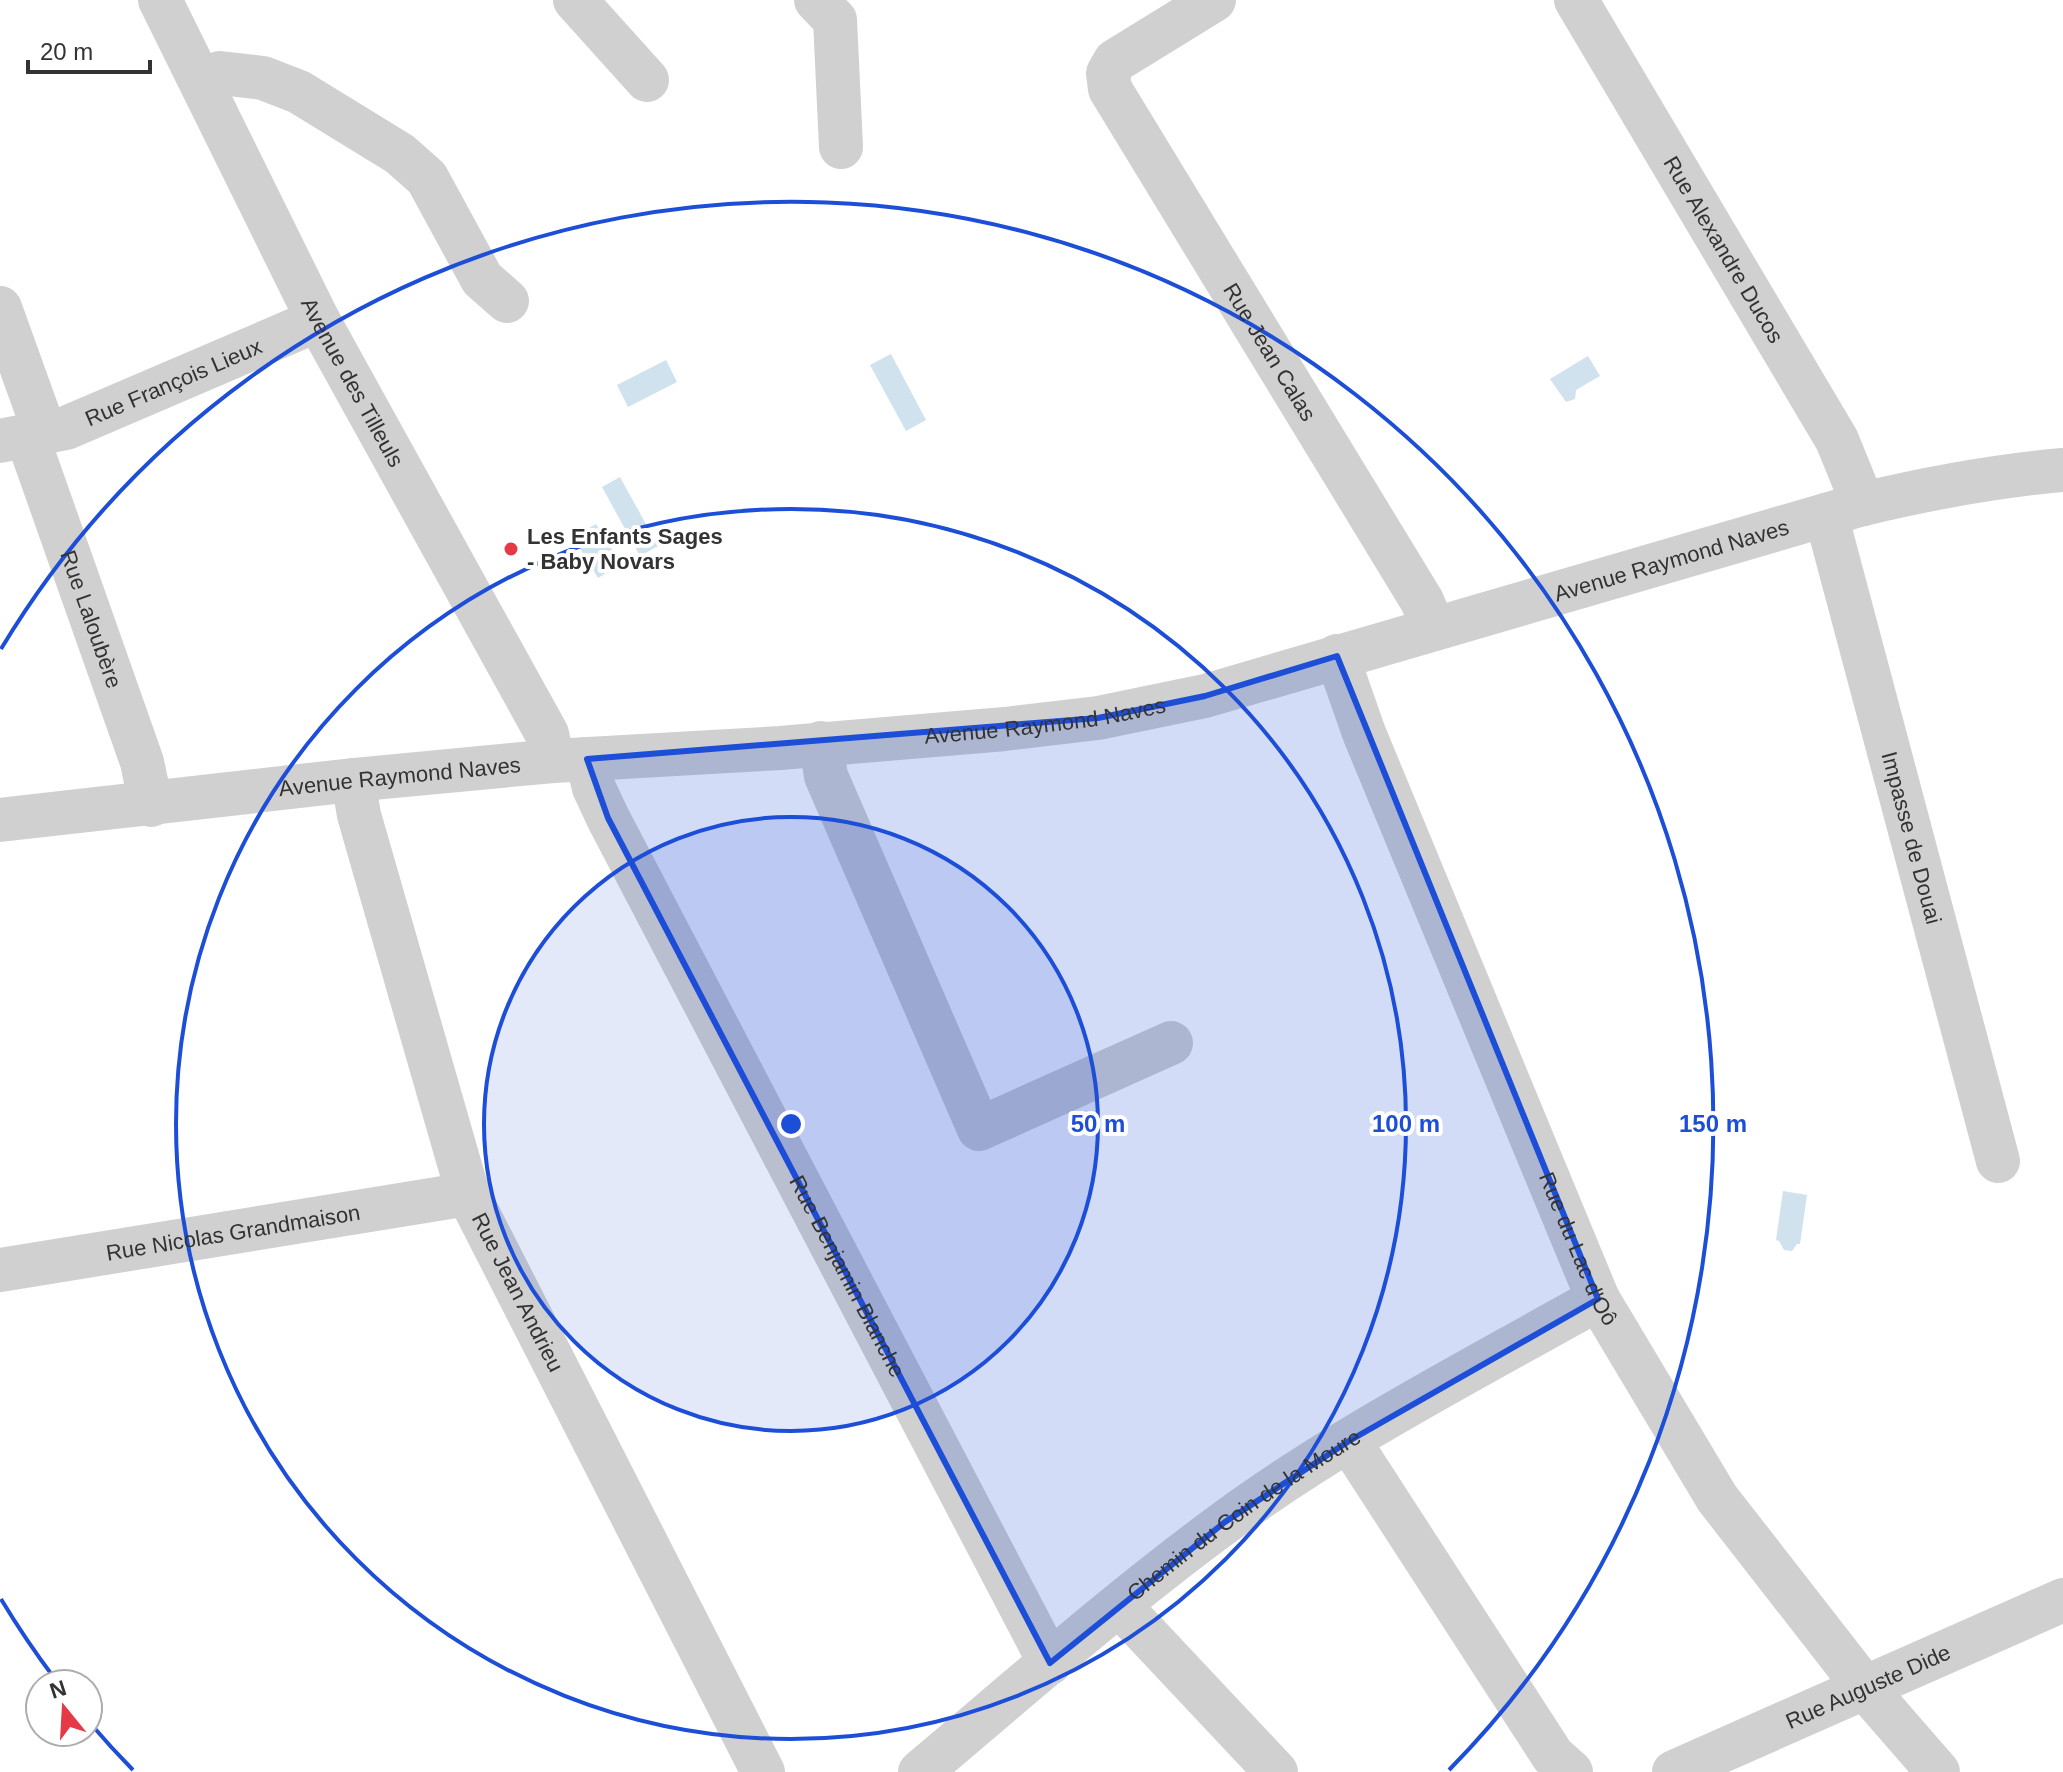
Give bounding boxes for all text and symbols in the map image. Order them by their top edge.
scale bar [28,24,150,74]
text: 20 m [40,38,93,65]
street label: Rue Alexandre Ducos [1658,152,1789,348]
street label: Rue Jean Calas [1218,279,1321,425]
street label: Avenue des Tilleuls [296,294,409,471]
street label: Rue François Lieux [81,334,266,431]
street label: Avenue Raymond Naves [1551,514,1792,606]
place label: Les Enfants Sages - Baby Novars [527,524,723,574]
marker: Les Enfants Sages - Baby Novars [502,540,520,558]
street label: Rue Laloubère [55,547,127,691]
street label: Avenue Raymond Naves [923,692,1168,749]
street label: Impasse de Douai [1877,749,1946,927]
street label: Avenue Raymond Naves [277,752,522,801]
centre of rings [777,1110,805,1138]
text: 50 m [1071,1110,1125,1137]
text: 100 m [1372,1110,1440,1137]
text: 150 m [1679,1110,1747,1137]
street label: Rue du Lac d'Oô [1534,1168,1623,1330]
street label: Rue Benjamin Blanche [784,1171,910,1381]
street label: Rue Nicolas Grandmaison [104,1200,362,1266]
street label: Rue Jean Andrieu [467,1209,569,1376]
street label: Chemin du Coin de la Moure [1122,1424,1365,1606]
street label: Rue Auguste Dide [1782,1639,1954,1734]
north arrow [24,1668,104,1748]
text: N [47,1675,69,1704]

